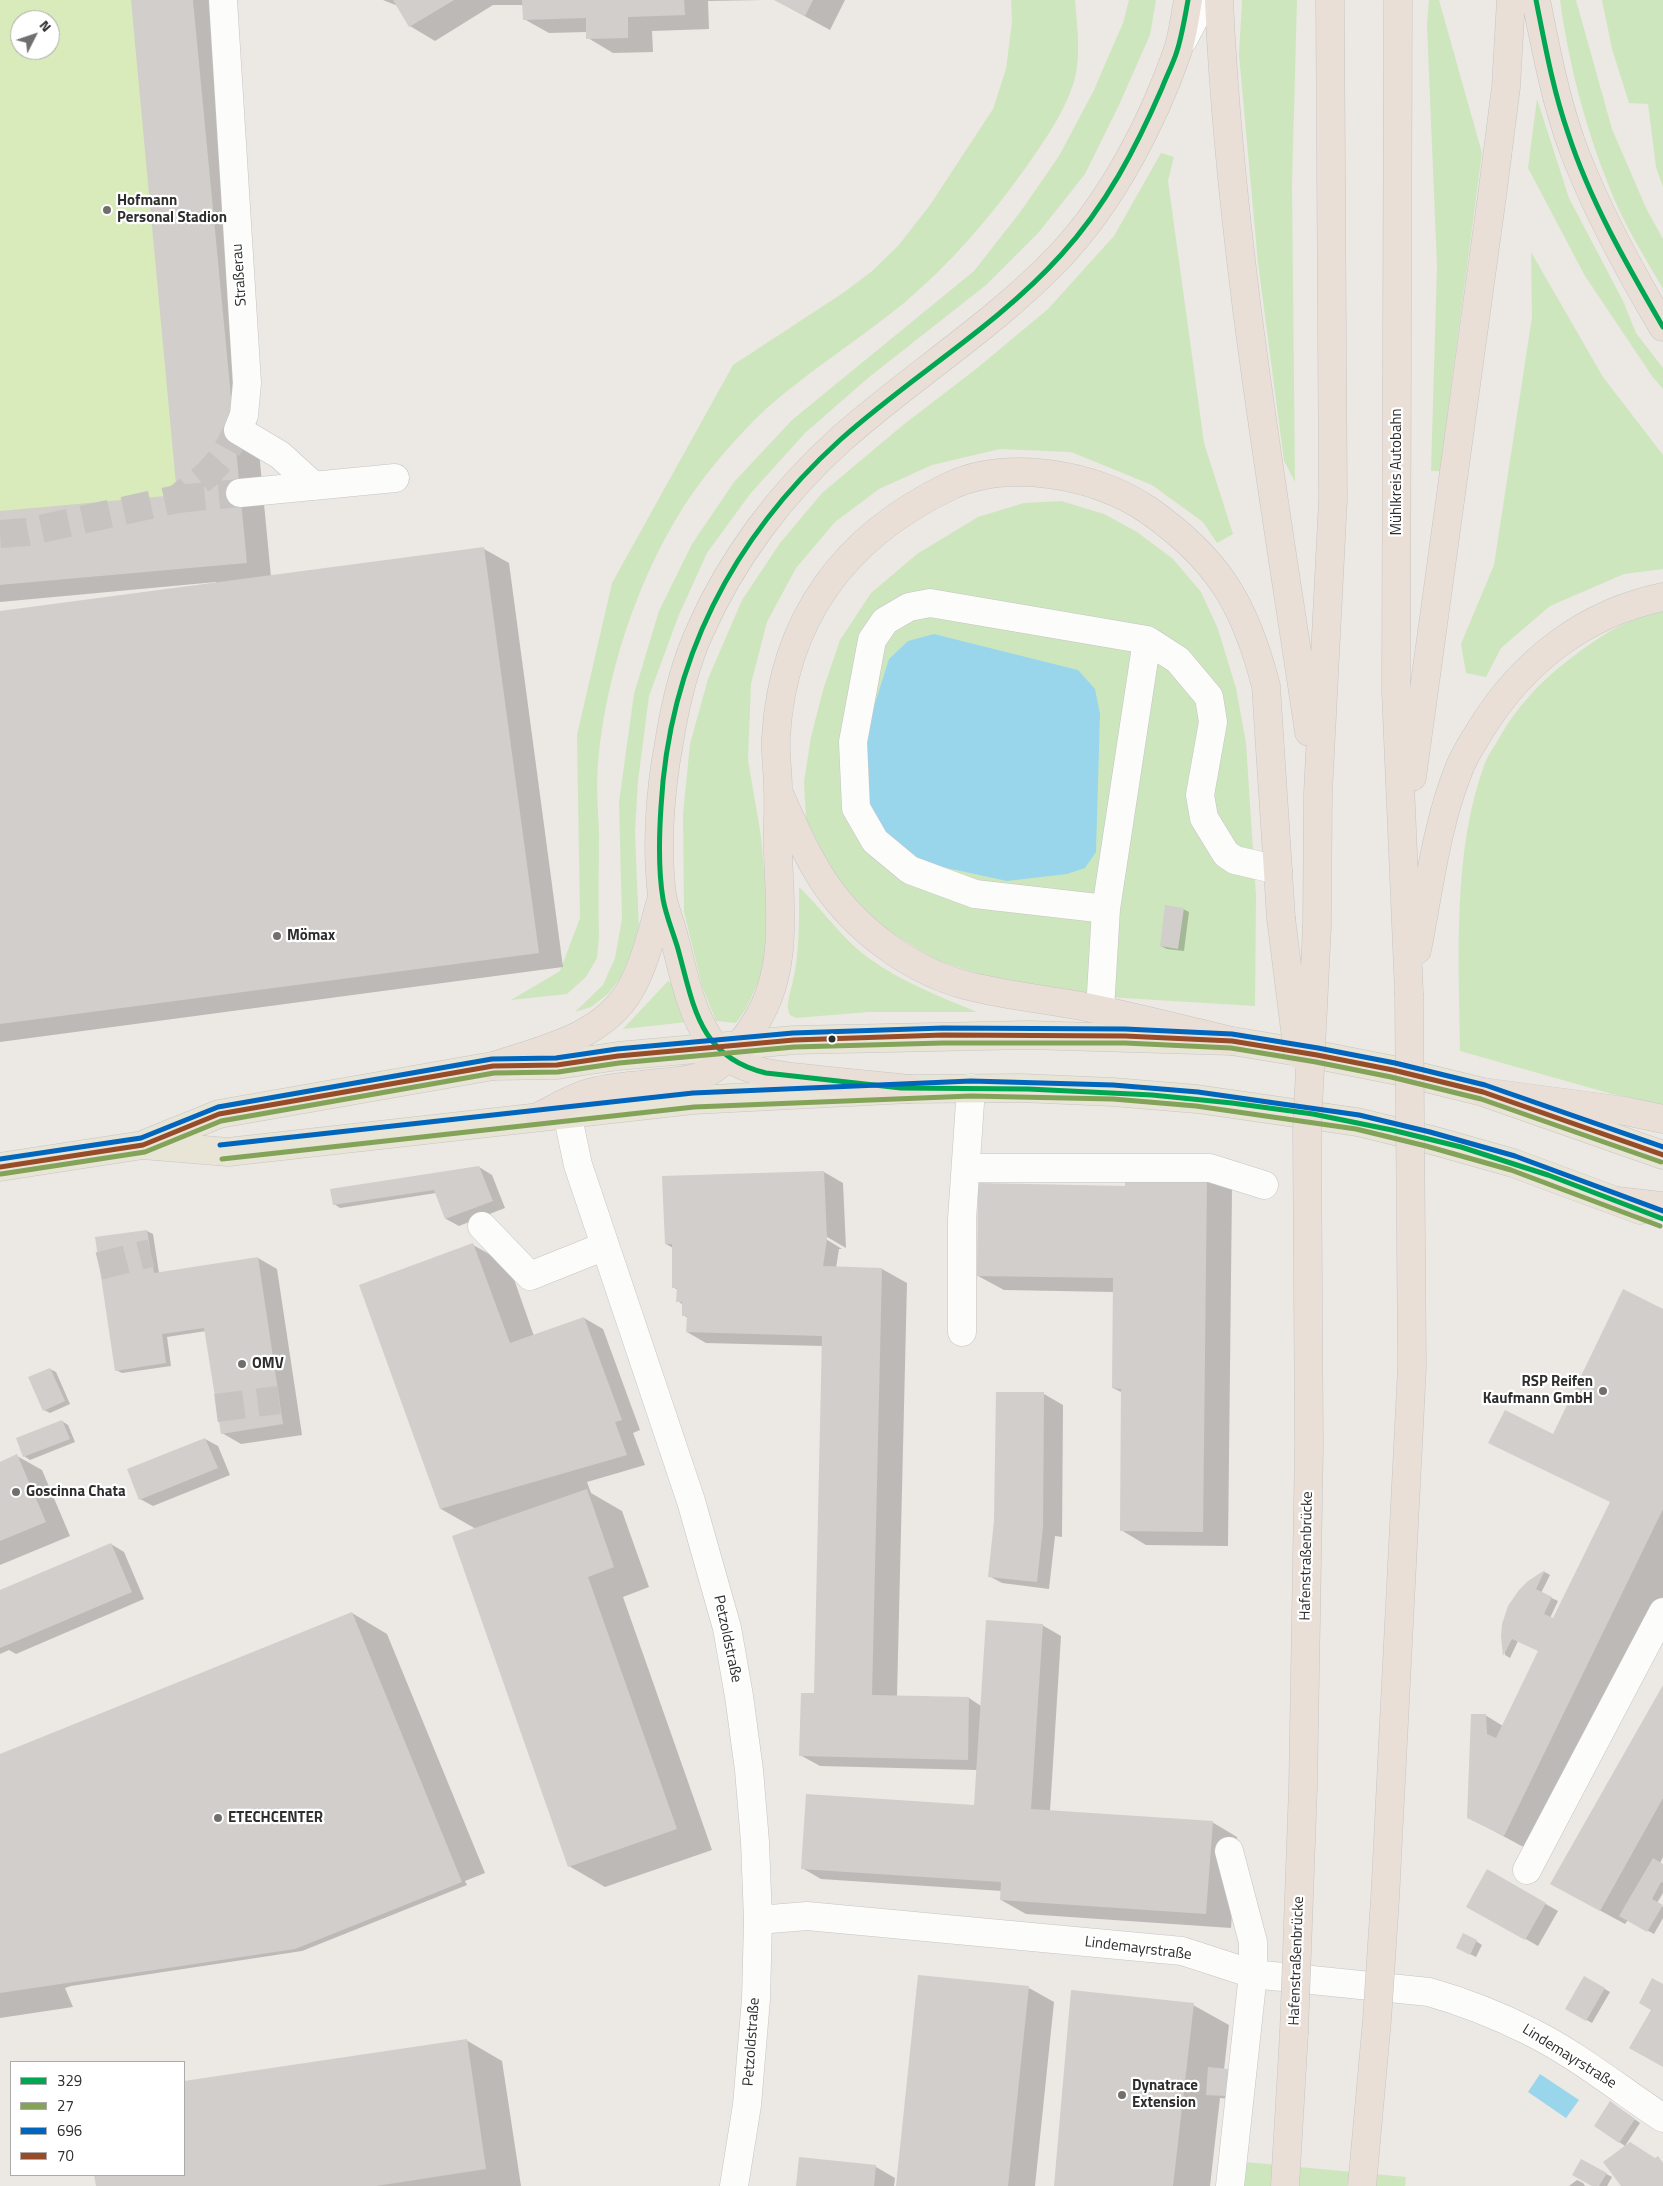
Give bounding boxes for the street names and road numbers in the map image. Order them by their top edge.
street label: Straßerau [229,243,251,307]
street label: Mühlkreis Autobahn [1388,408,1406,536]
street label: Hafenstraßenbrücke [1297,1491,1317,1621]
street label: Petzoldstraße [709,1594,745,1684]
street label: Hafenstraßenbrücke [1286,1896,1308,2026]
street label: Lindemayrstraße [1084,1934,1192,1964]
street label: Petzoldstraße [740,1997,764,2087]
street label: Lindemayrstraße [1519,2021,1619,2093]

